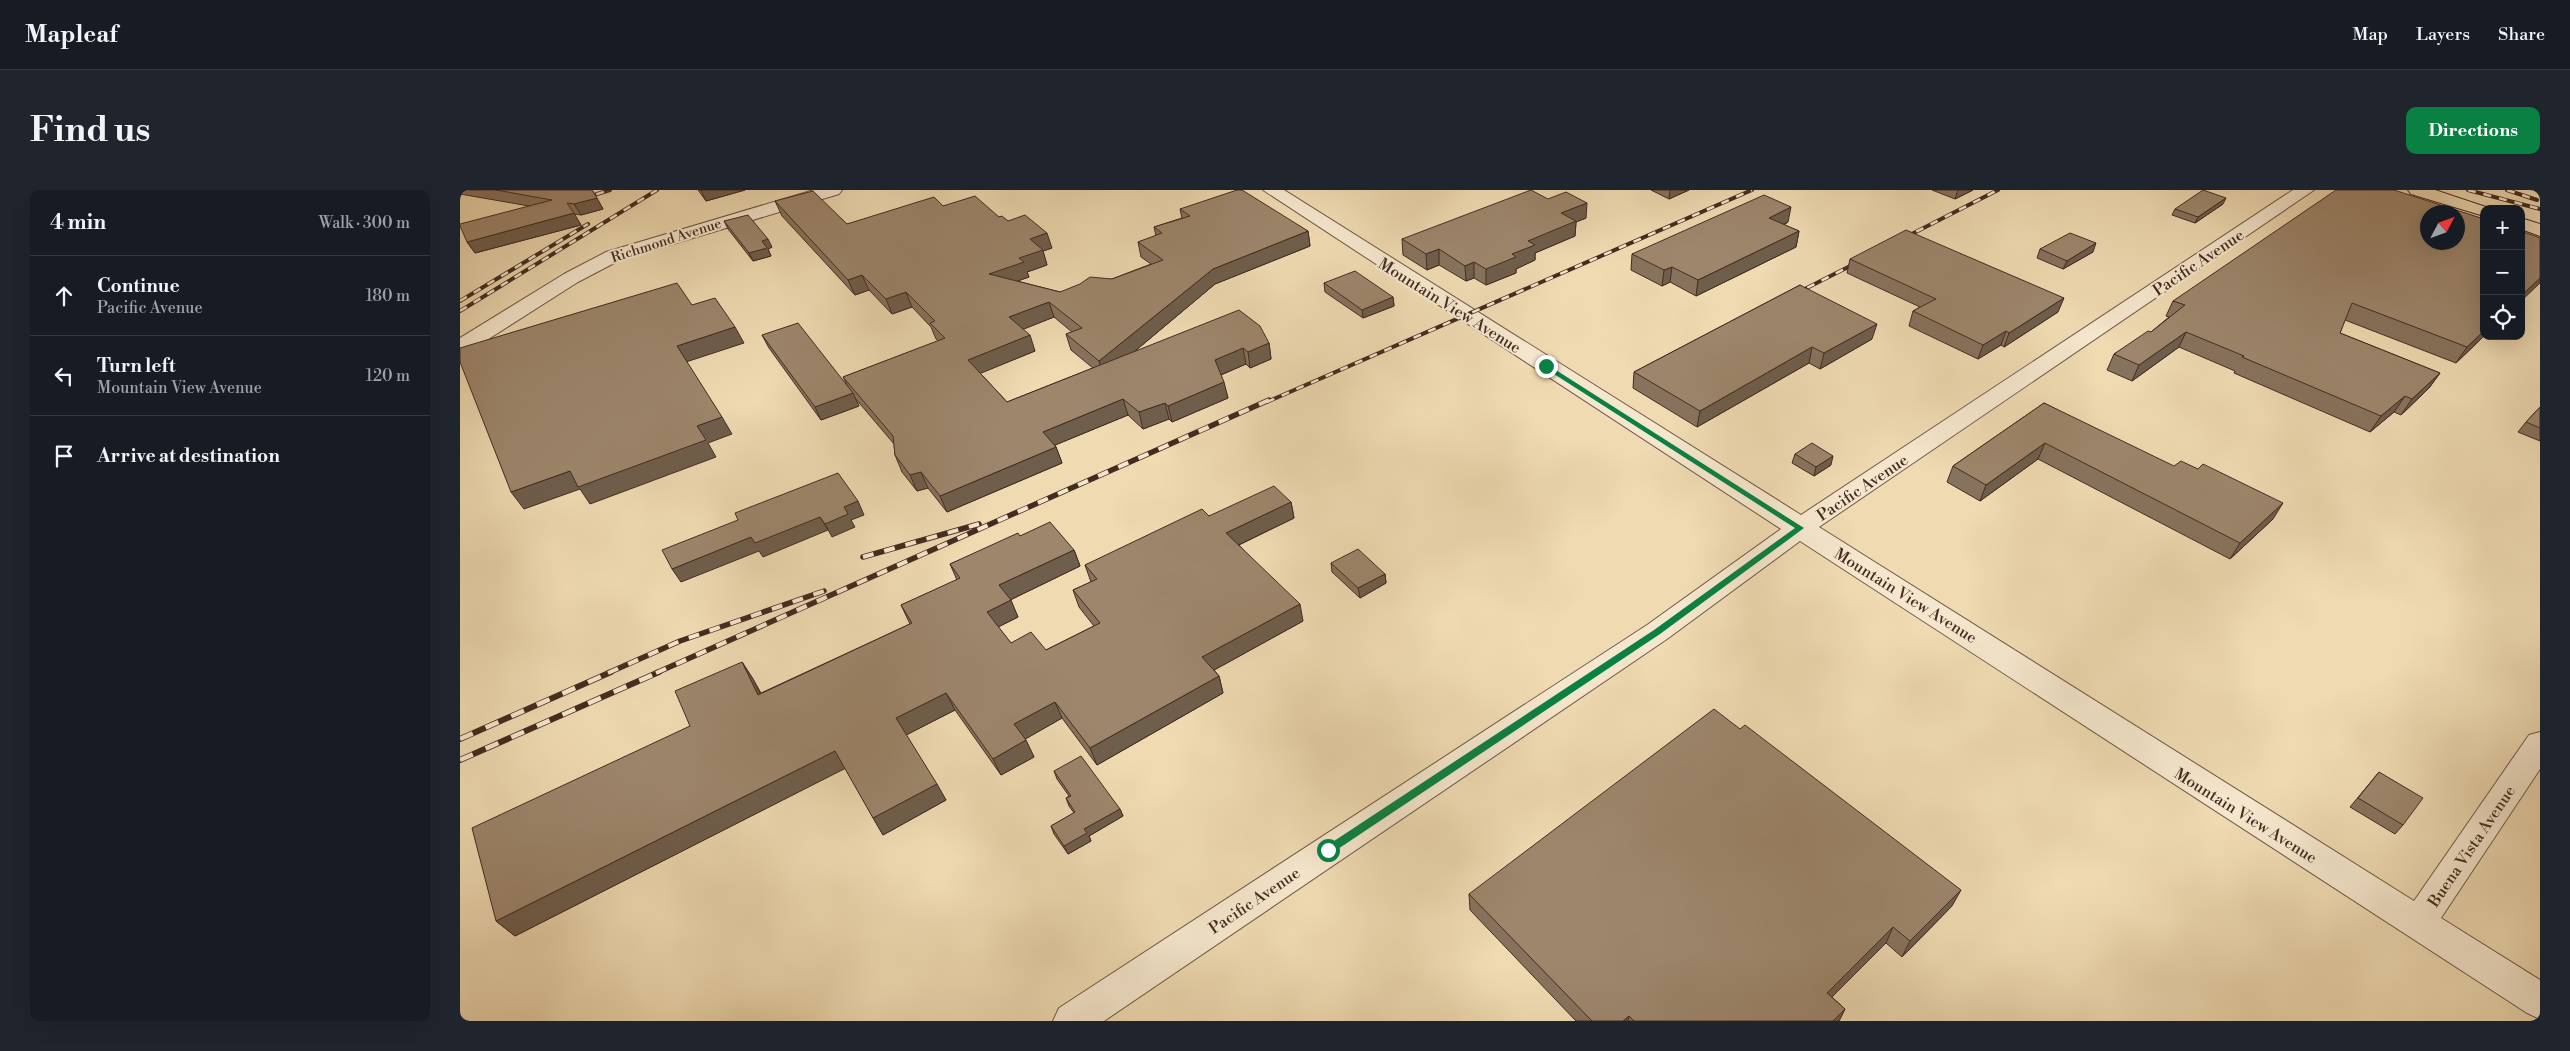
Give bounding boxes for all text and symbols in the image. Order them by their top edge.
text: Mapleaf [25,20,118,50]
text: Map [2353,23,2388,46]
text: Layers [2416,23,2470,46]
text: Share [2498,23,2545,46]
button: Directions [2406,107,2540,154]
text: Find us [30,109,150,152]
north arrow [2420,205,2465,250]
map controls [2480,205,2525,340]
button: + [2480,205,2525,250]
text: 4 min [50,210,106,236]
text: Walk · 300 m [319,213,410,233]
street label: Richmond Avenue [609,215,724,267]
street label: Pacific Avenue [2149,225,2248,301]
button: − [2480,250,2525,295]
street label: Mountain View Avenue [1374,254,1525,358]
text: Continue [97,274,180,298]
icon: ahead [50,282,78,310]
text: 180 m [366,286,410,306]
button: locate [2480,295,2525,340]
text: Pacific Avenue [97,298,203,318]
text: Turn left [97,354,176,378]
route end [1535,355,1558,378]
icon: left [50,362,78,390]
text: 120 m [366,366,410,386]
text: Mountain View Avenue [97,378,262,398]
icon: arrive [50,442,78,470]
text: Arrive at destination [97,444,280,468]
street label: Pacific Avenue [1813,450,1912,526]
street label: Mountain View Avenue [1830,544,1981,648]
street label: Mountain View Avenue [2170,764,2321,868]
street label: Buena Vista Avenue [2423,782,2520,912]
route start [1317,839,1340,862]
street label: Pacific Avenue [1205,863,1304,939]

